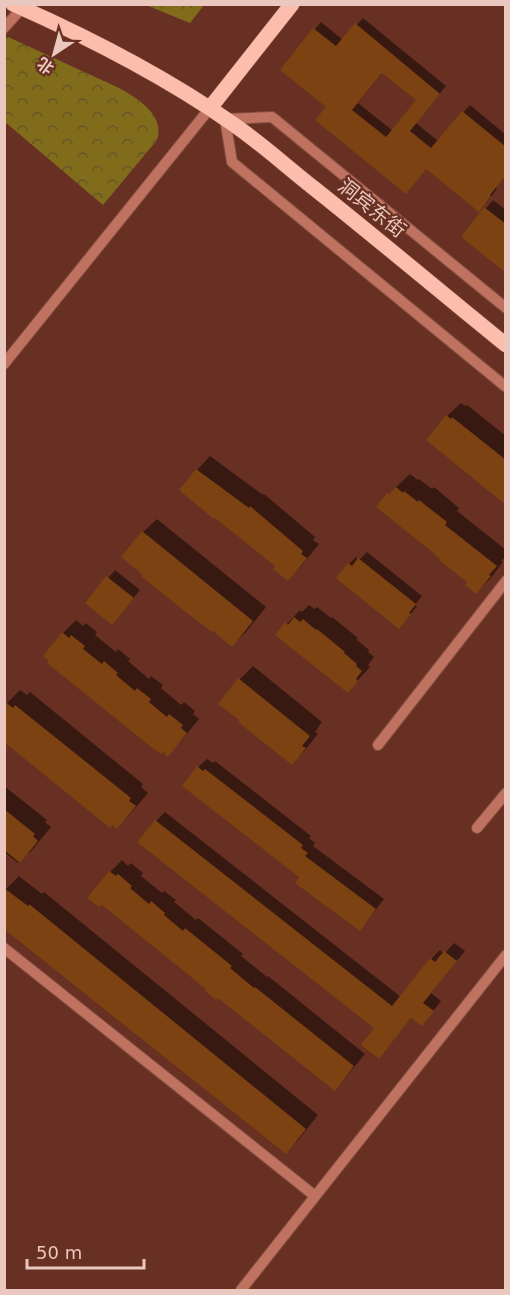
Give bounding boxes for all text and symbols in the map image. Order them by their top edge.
north arrow [24,24,84,84]
text: 北 [33,53,58,78]
street label: 洞宾东街 [333,174,411,242]
scale bar [27,1232,144,1270]
text: 50 m [36,1242,82,1263]

